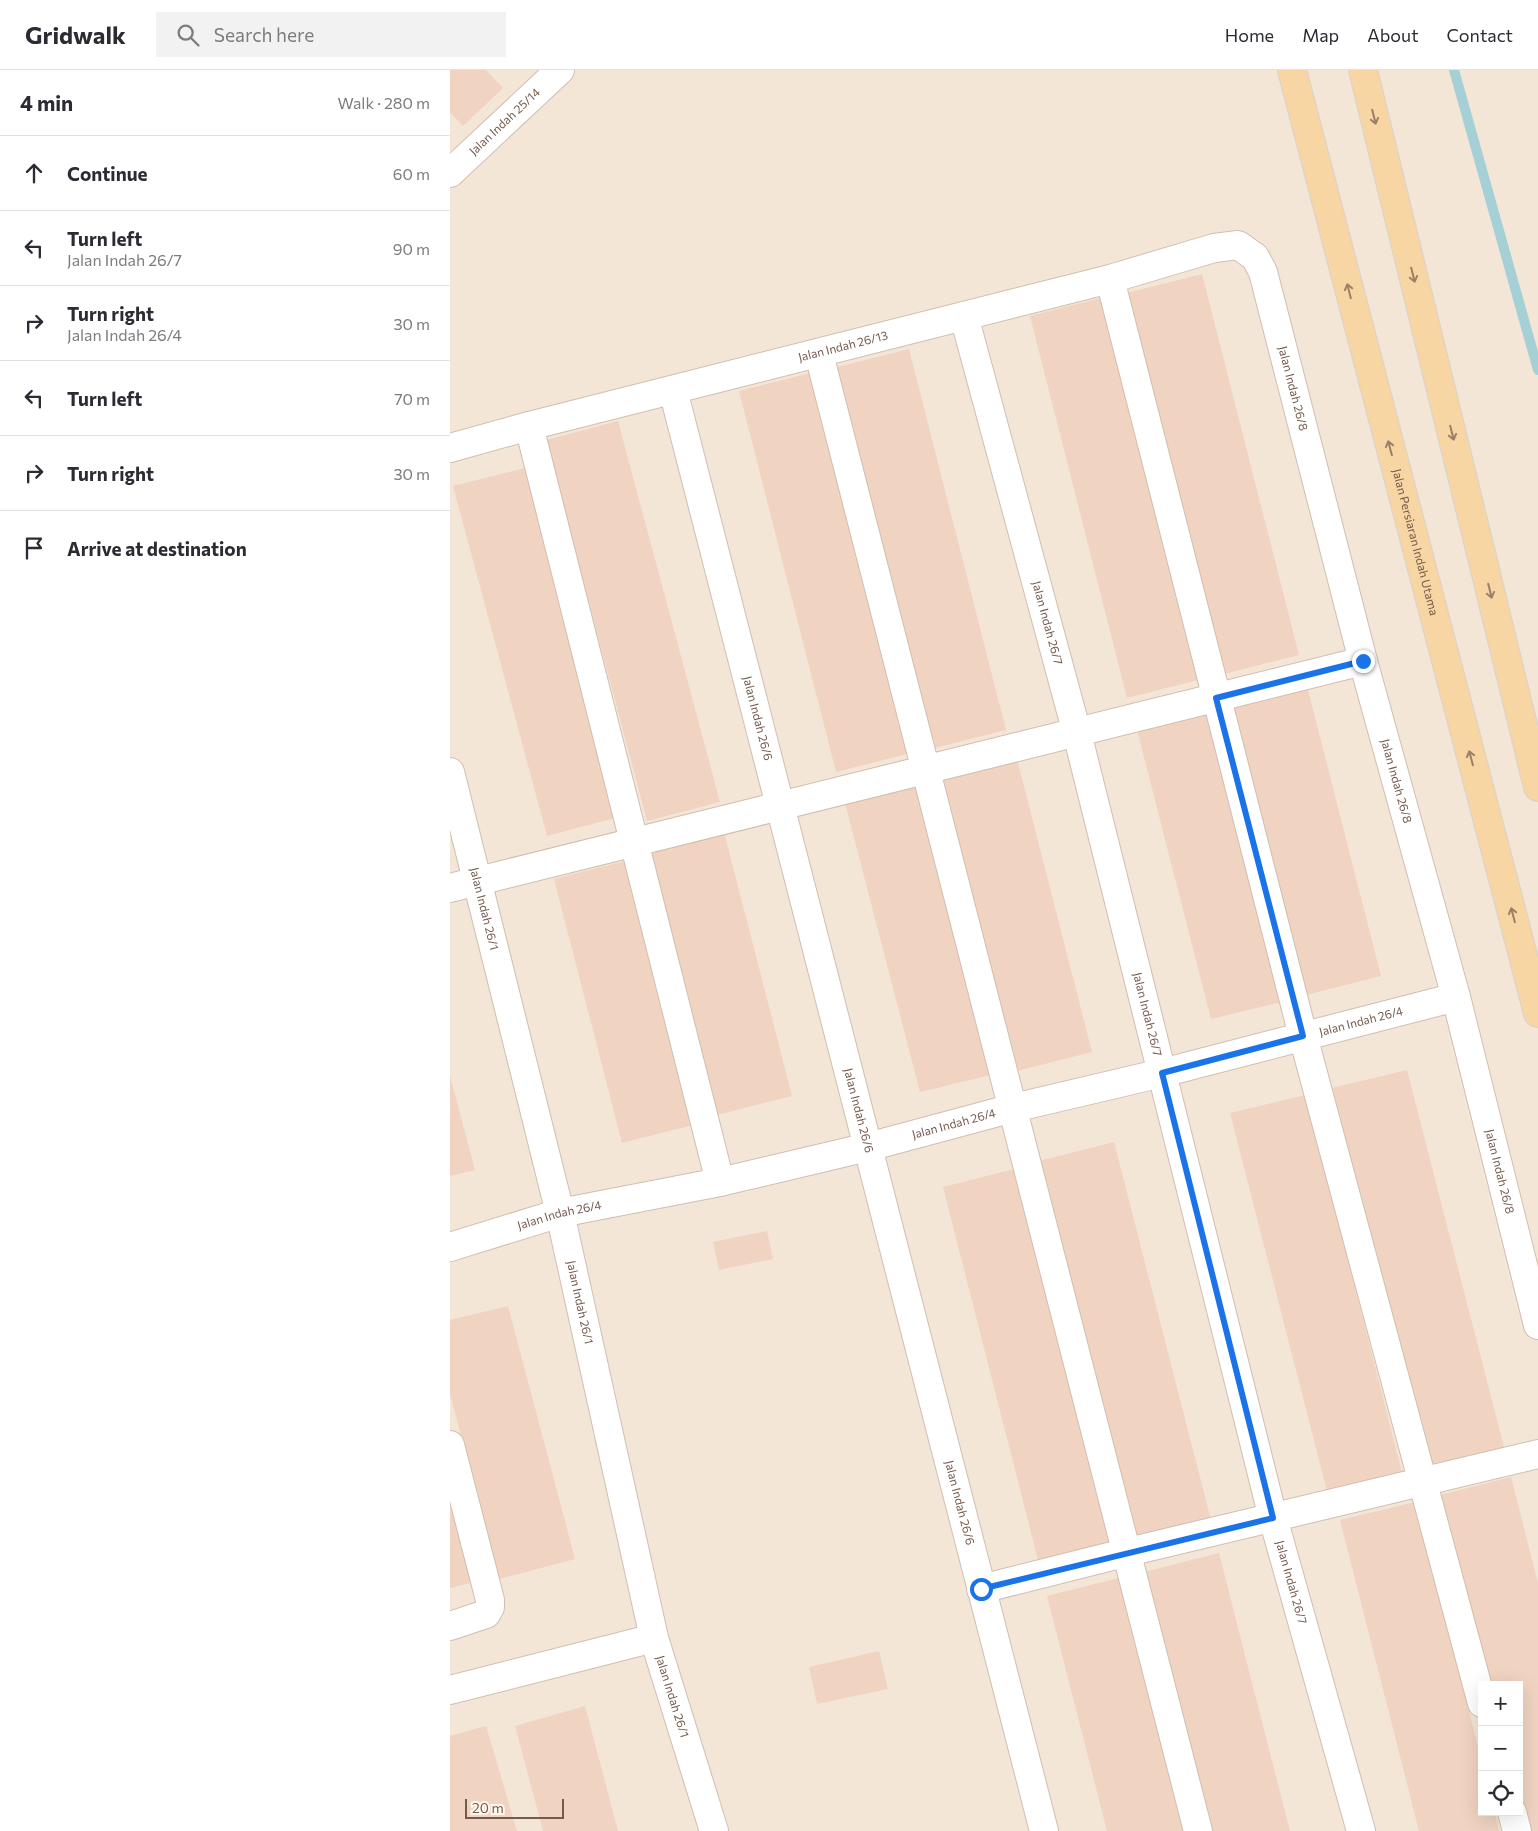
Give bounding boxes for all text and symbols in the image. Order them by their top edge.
search box [156,12,506,57]
text: Gridwalk [25,20,126,49]
icon: search [174,21,202,49]
text: Search here [214,23,314,46]
text: Home [1225,24,1274,46]
text: Map [1302,24,1339,46]
text: About [1367,24,1419,46]
text: Contact [1447,24,1513,46]
street label: Jalan Indah 25/14 [466,84,542,158]
text: 4 min [20,90,73,115]
text: Walk · 280 m [338,93,430,112]
one-way arrow [1370,109,1379,125]
icon: ahead [20,159,48,187]
text: Continue [67,162,147,185]
text: 60 m [393,164,430,183]
text: Turn left [67,227,142,250]
icon: left [20,234,48,262]
text: 90 m [393,239,430,258]
text: Jalan Indah 26/7 [67,250,182,269]
one-way arrow [1409,267,1418,283]
one-way arrow [1344,284,1354,300]
text: Turn right [67,302,154,325]
icon: right [20,309,48,337]
text: 30 m [393,314,430,333]
text: Jalan Indah 26/4 [67,325,182,344]
street label: Jalan Indah 26/13 [797,327,889,365]
street label: Jalan Indah 26/8 [1275,344,1311,432]
icon: left [20,384,48,412]
text: Turn left [67,387,142,410]
text: 70 m [394,389,430,408]
one-way arrow [1447,425,1457,441]
one-way arrow [1385,441,1395,457]
icon: right [20,459,48,487]
text: Turn right [67,462,154,485]
text: 30 m [393,464,430,483]
street label: Jalan Persiaran Indah Utama [1389,467,1442,617]
icon: arrive [20,534,48,562]
text: Arrive at destination [67,537,247,560]
street label: Jalan Indah 26/7 [1029,579,1066,666]
one-way arrow [1486,582,1495,598]
route end [1352,650,1375,673]
street label: Jalan Indah 26/6 [740,674,776,762]
street label: Jalan Indah 26/8 [1378,737,1416,825]
one-way arrow [1466,750,1476,766]
street label: Jalan Indah 26/1 [467,866,502,952]
one-way arrow [1507,908,1517,924]
street label: Jalan Indah 26/7 [1130,970,1165,1058]
street label: Jalan Indah 26/4 [1317,1003,1404,1039]
street label: Jalan Indah 26/6 [841,1066,877,1154]
street label: Jalan Indah 26/4 [910,1105,997,1142]
street label: Jalan Indah 26/8 [1482,1127,1518,1215]
street label: Jalan Indah 26/4 [515,1197,602,1233]
street label: Jalan Indah 26/1 [564,1259,597,1345]
street label: Jalan Indah 26/6 [942,1459,978,1546]
street label: Jalan Indah 26/7 [1273,1539,1310,1626]
route start [970,1578,993,1601]
street label: Jalan Indah 26/1 [653,1653,692,1739]
map controls [1478,1681,1523,1816]
button: + [1478,1681,1523,1726]
button: − [1478,1726,1523,1771]
button: locate [1478,1771,1523,1816]
scale bar [465,1796,564,1819]
text: 20 m [472,1799,504,1816]

